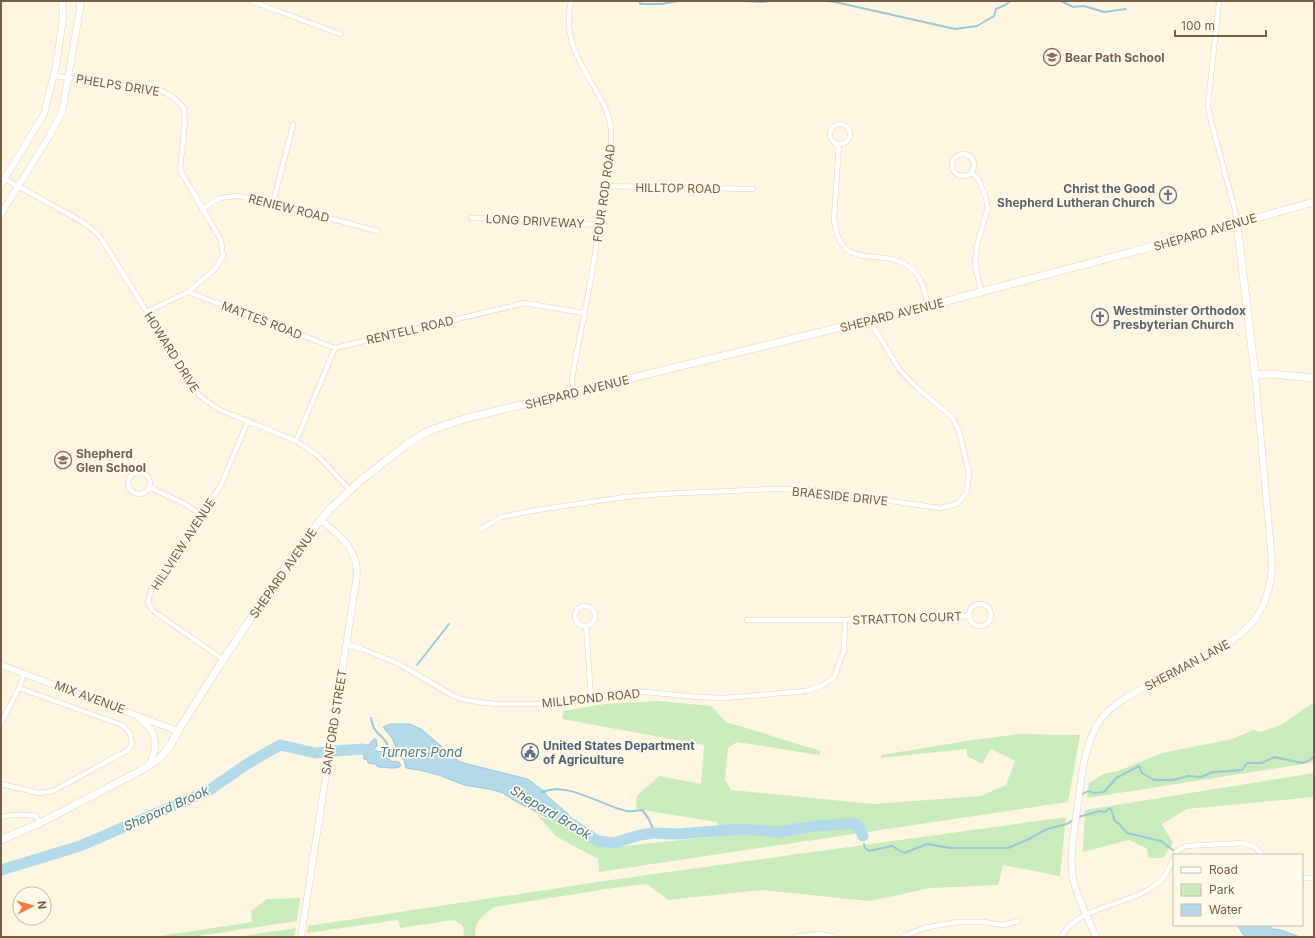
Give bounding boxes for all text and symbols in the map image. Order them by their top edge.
scale bar [1175,12,1266,38]
text: 100 m [1181,18,1215,33]
school or university icon: Bear Path School [1042,47,1062,67]
place label: Bear Path School [1065,50,1165,65]
street label: PHELPS DRIVE [75,71,161,99]
street label: FOUR ROD ROAD [590,143,618,243]
street label: HILLTOP ROAD [635,180,721,196]
place label: Christ the Good Shepherd Lutheran Church [997,181,1155,210]
church icon: Christ the Good Shepherd Lutheran Church [1158,185,1178,205]
street label: RENIEW ROAD [247,191,331,225]
street label: SHEPARD AVENUE [1152,210,1258,254]
street label: LONG DRIVEWAY [485,211,585,231]
street label: SHEPARD AVENUE [838,295,946,335]
street label: MATTES ROAD [219,298,305,342]
place label: Westminster Orthodox Presbyterian Church [1113,303,1246,332]
church icon: Westminster Orthodox Presbyterian Church [1090,307,1110,327]
street label: HOWARD DRIVE [141,309,203,395]
street label: RENTELL ROAD [365,313,455,347]
street label: SHEPARD AVENUE [523,372,631,412]
place label: Shepherd Glen School [76,446,146,475]
school or university icon: Shepherd Glen School [53,450,73,470]
street label: BRAESIDE DRIVE [791,484,889,508]
street label: HILLVIEW AVENUE [148,495,218,593]
street label: SHEPARD AVENUE [246,525,320,621]
street label: STRATTON COURT [852,609,962,627]
street label: SHERMAN LANE [1142,636,1232,694]
street label: SANFORD STREET [318,668,350,776]
street label: MIX AVENUE [53,677,127,717]
street label: MILLPOND ROAD [541,685,641,711]
place label: United States Department of Agriculture [543,738,695,767]
public building icon: United States Department of Agriculture [520,742,540,762]
water label: Turners Pond [380,744,462,760]
water label: Shepard Brook [121,782,212,834]
water label: Shepard Brook [508,782,595,843]
legend [1173,854,1303,926]
text: Road [1209,862,1238,877]
text: Park [1209,882,1235,897]
north arrow [12,886,52,926]
text: N [35,900,49,910]
text: Water [1209,902,1243,917]

